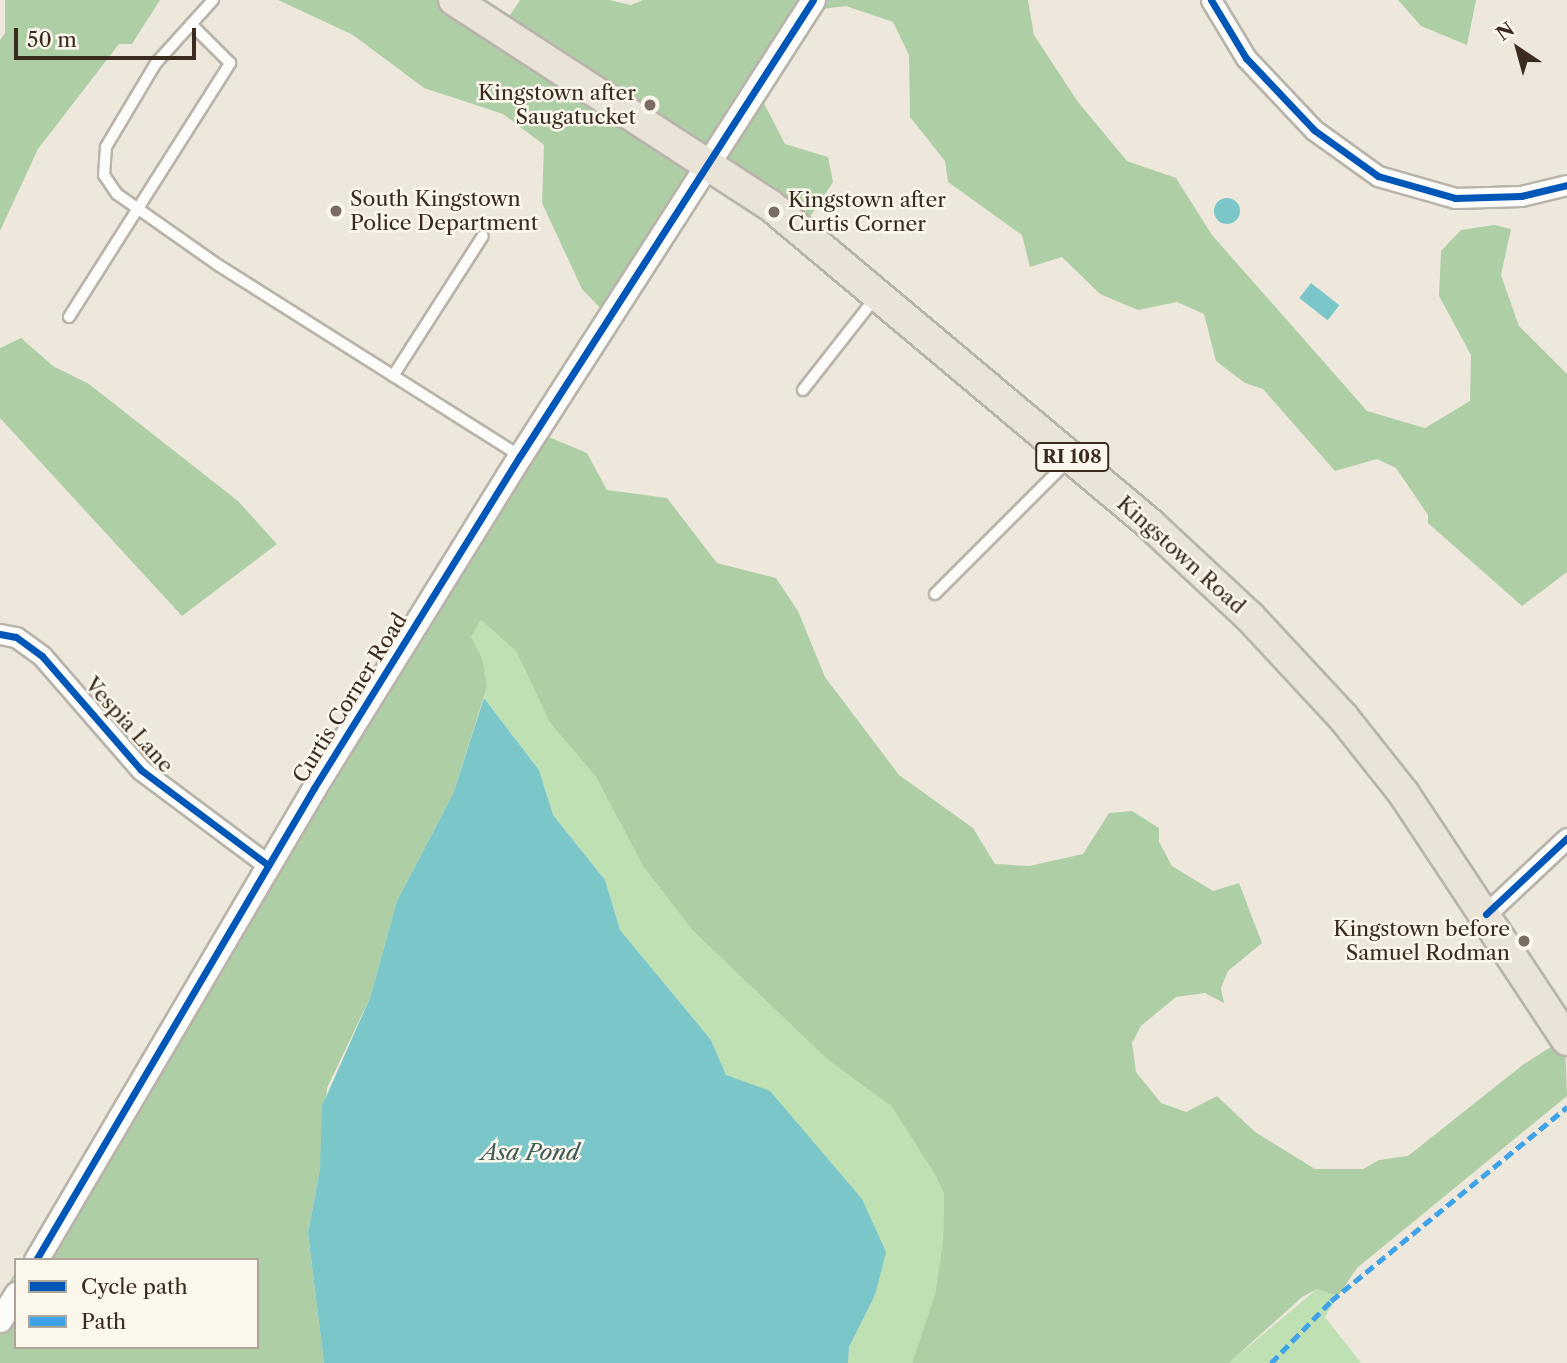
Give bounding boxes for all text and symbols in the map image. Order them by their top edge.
scale bar [18,14,200,58]
north arrow [1483,14,1553,84]
text: N [1492,17,1519,46]
text: 50 m [27,27,77,52]
place label: Kingstown after Saugatucket [478,80,636,130]
marker: Kingstown after Saugatucket [642,97,658,113]
place label: South Kingstown Police Department [350,186,538,236]
place label: Kingstown after Curtis Corner [788,187,946,237]
marker: South Kingstown Police Department [328,203,344,219]
marker: Kingstown after Curtis Corner [766,204,782,220]
road number: RI 108 [1034,442,1110,472]
street label: Kingstown Road [1112,491,1250,619]
street label: Curtis Corner Road [287,608,413,788]
street label: Vespia Lane [80,672,178,778]
place label: Kingstown before Samuel Rodman [1333,916,1510,966]
marker: Kingstown before Samuel Rodman [1516,933,1532,949]
water label: Asa Pond [481,1138,579,1166]
legend [14,1258,259,1349]
text: Cycle path [81,1274,188,1299]
text: Path [81,1309,126,1334]

